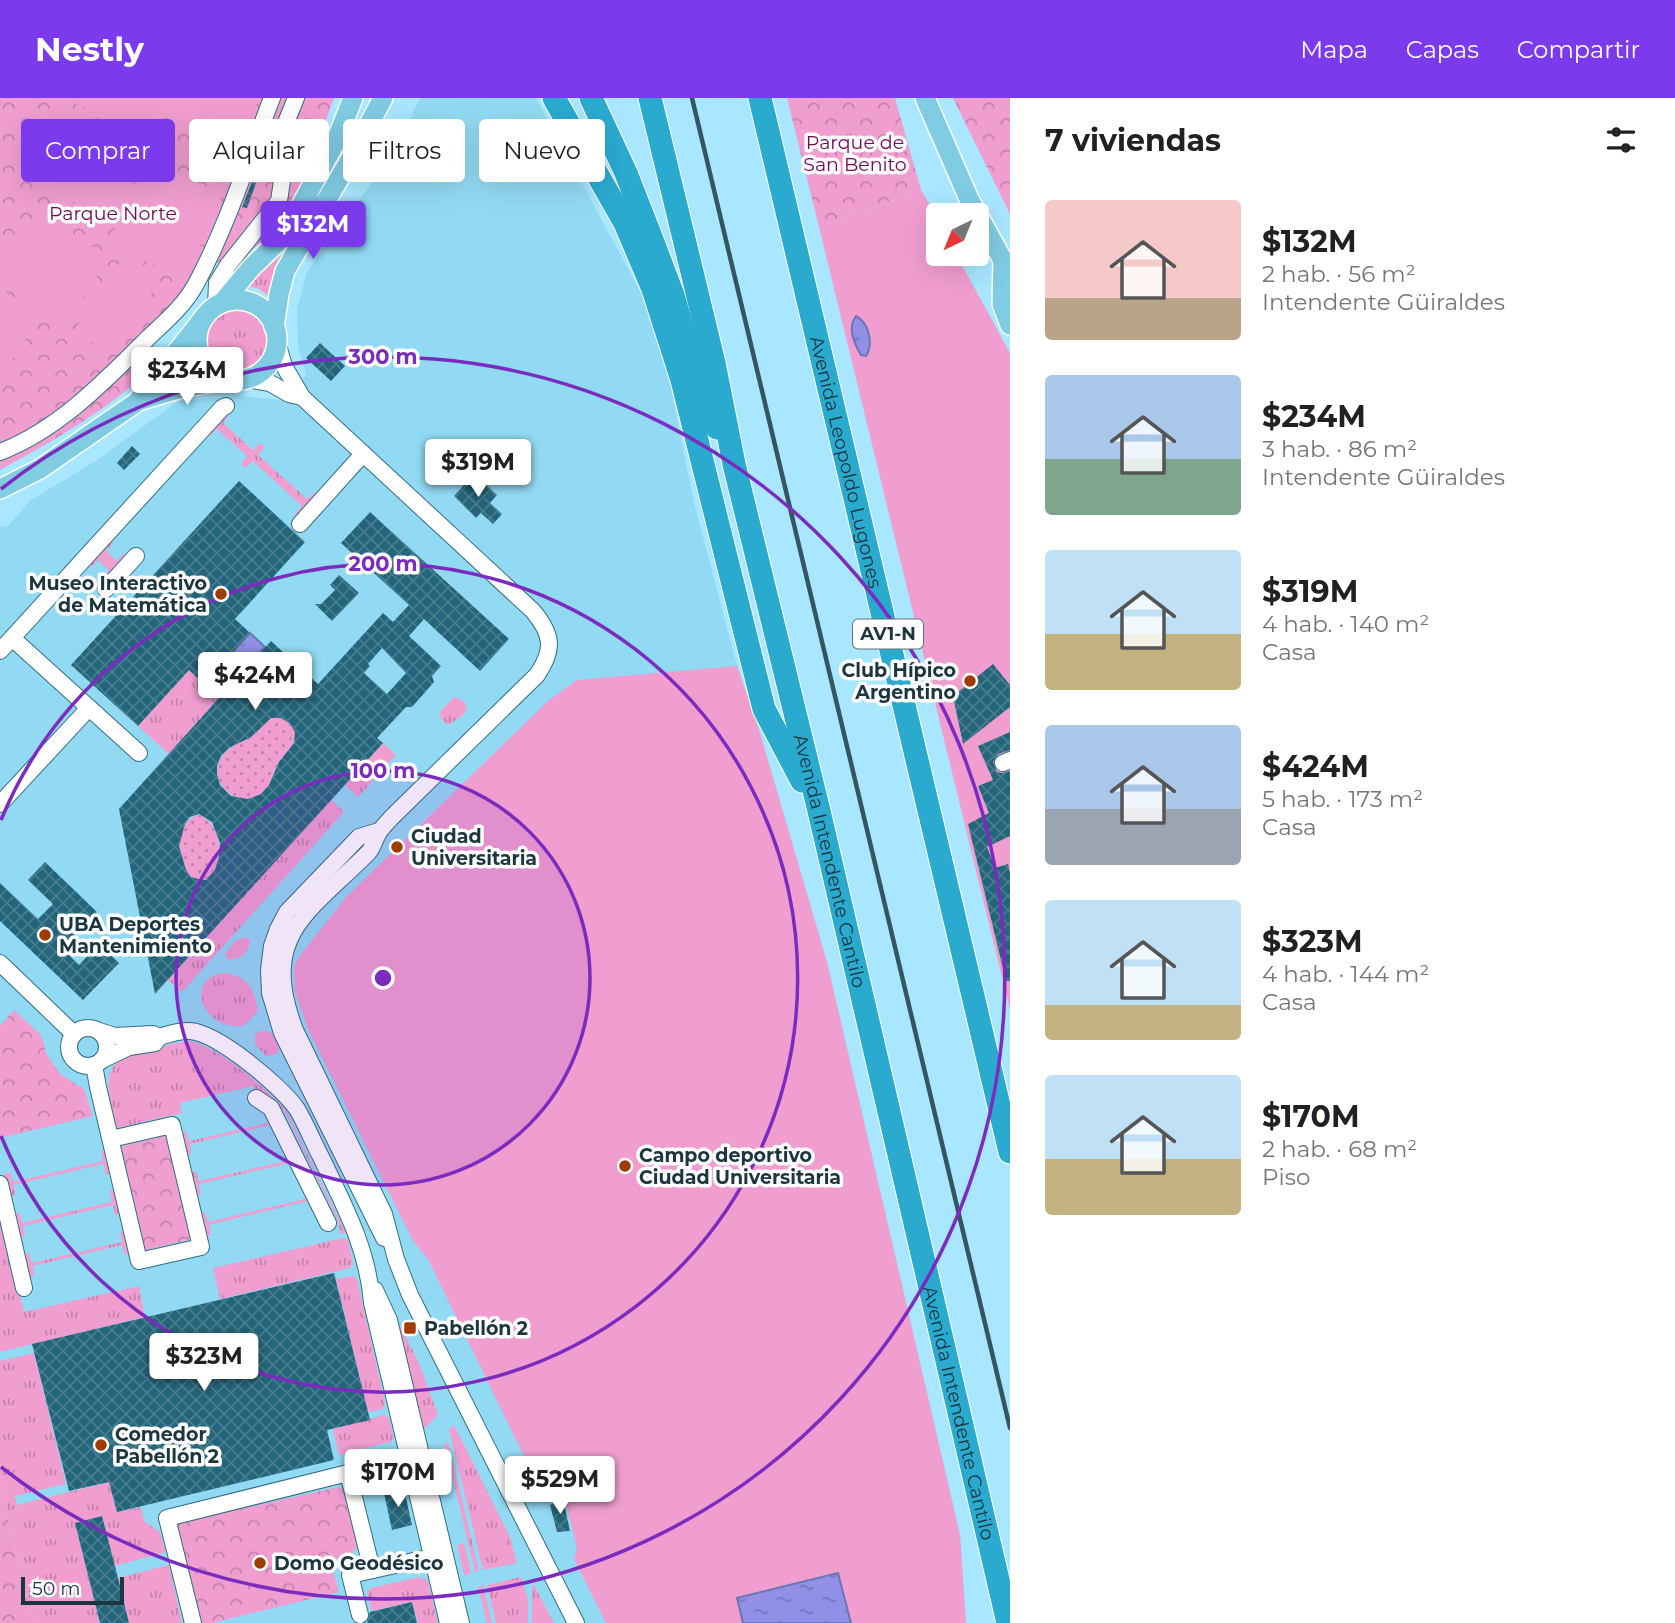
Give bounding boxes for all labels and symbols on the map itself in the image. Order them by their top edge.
park label: Parque de San Benito [803,131,907,176]
park label: Parque Norte [49,202,177,225]
pin: $132M [264,202,362,261]
north arrow [926,203,989,266]
street label: Avenida Leopoldo Lugones [805,334,887,590]
text: 300 m [348,344,417,369]
pin: $234M [138,348,236,407]
pin: $319M [429,440,527,499]
text: 200 m [349,551,417,576]
place label: Museo Interactivo de Matemática [28,572,207,617]
marker: Museo Interactivo de Matemática [213,586,229,602]
road number: AV1-N [853,620,923,648]
pin: $424M [206,652,304,712]
place label: Club Hípico Argentino [842,659,956,704]
marker: Club Hípico Argentino [962,673,978,689]
street label: Avenida Intendente Cantilo [789,732,871,990]
text: 100 m [351,758,415,783]
place label: Ciudad Universitaria [411,825,537,870]
marker: Ciudad Universitaria [389,839,405,855]
place label: UBA Deportes Mantenimiento [59,913,212,958]
marker: UBA Deportes Mantenimiento [37,927,53,943]
centre of rings [371,966,395,990]
place label: Campo deportivo Ciudad Universitaria [639,1144,841,1189]
marker: Campo deportivo Ciudad Universitaria [617,1158,633,1174]
street label: Avenida Intendente Cantilo [918,1284,999,1543]
place label: Pabellón 2 [424,1317,528,1340]
marker: Pabellón 2 [402,1320,418,1336]
pin: $323M [155,1334,253,1393]
place label: Comedor Pabellón 2 [115,1423,219,1468]
marker: Comedor Pabellón 2 [93,1437,109,1453]
pin: $170M [349,1450,447,1509]
pin: $529M [511,1456,609,1516]
place label: Domo Geodésico [274,1552,444,1575]
marker: Domo Geodésico [252,1555,268,1571]
scale bar [21,1574,124,1606]

